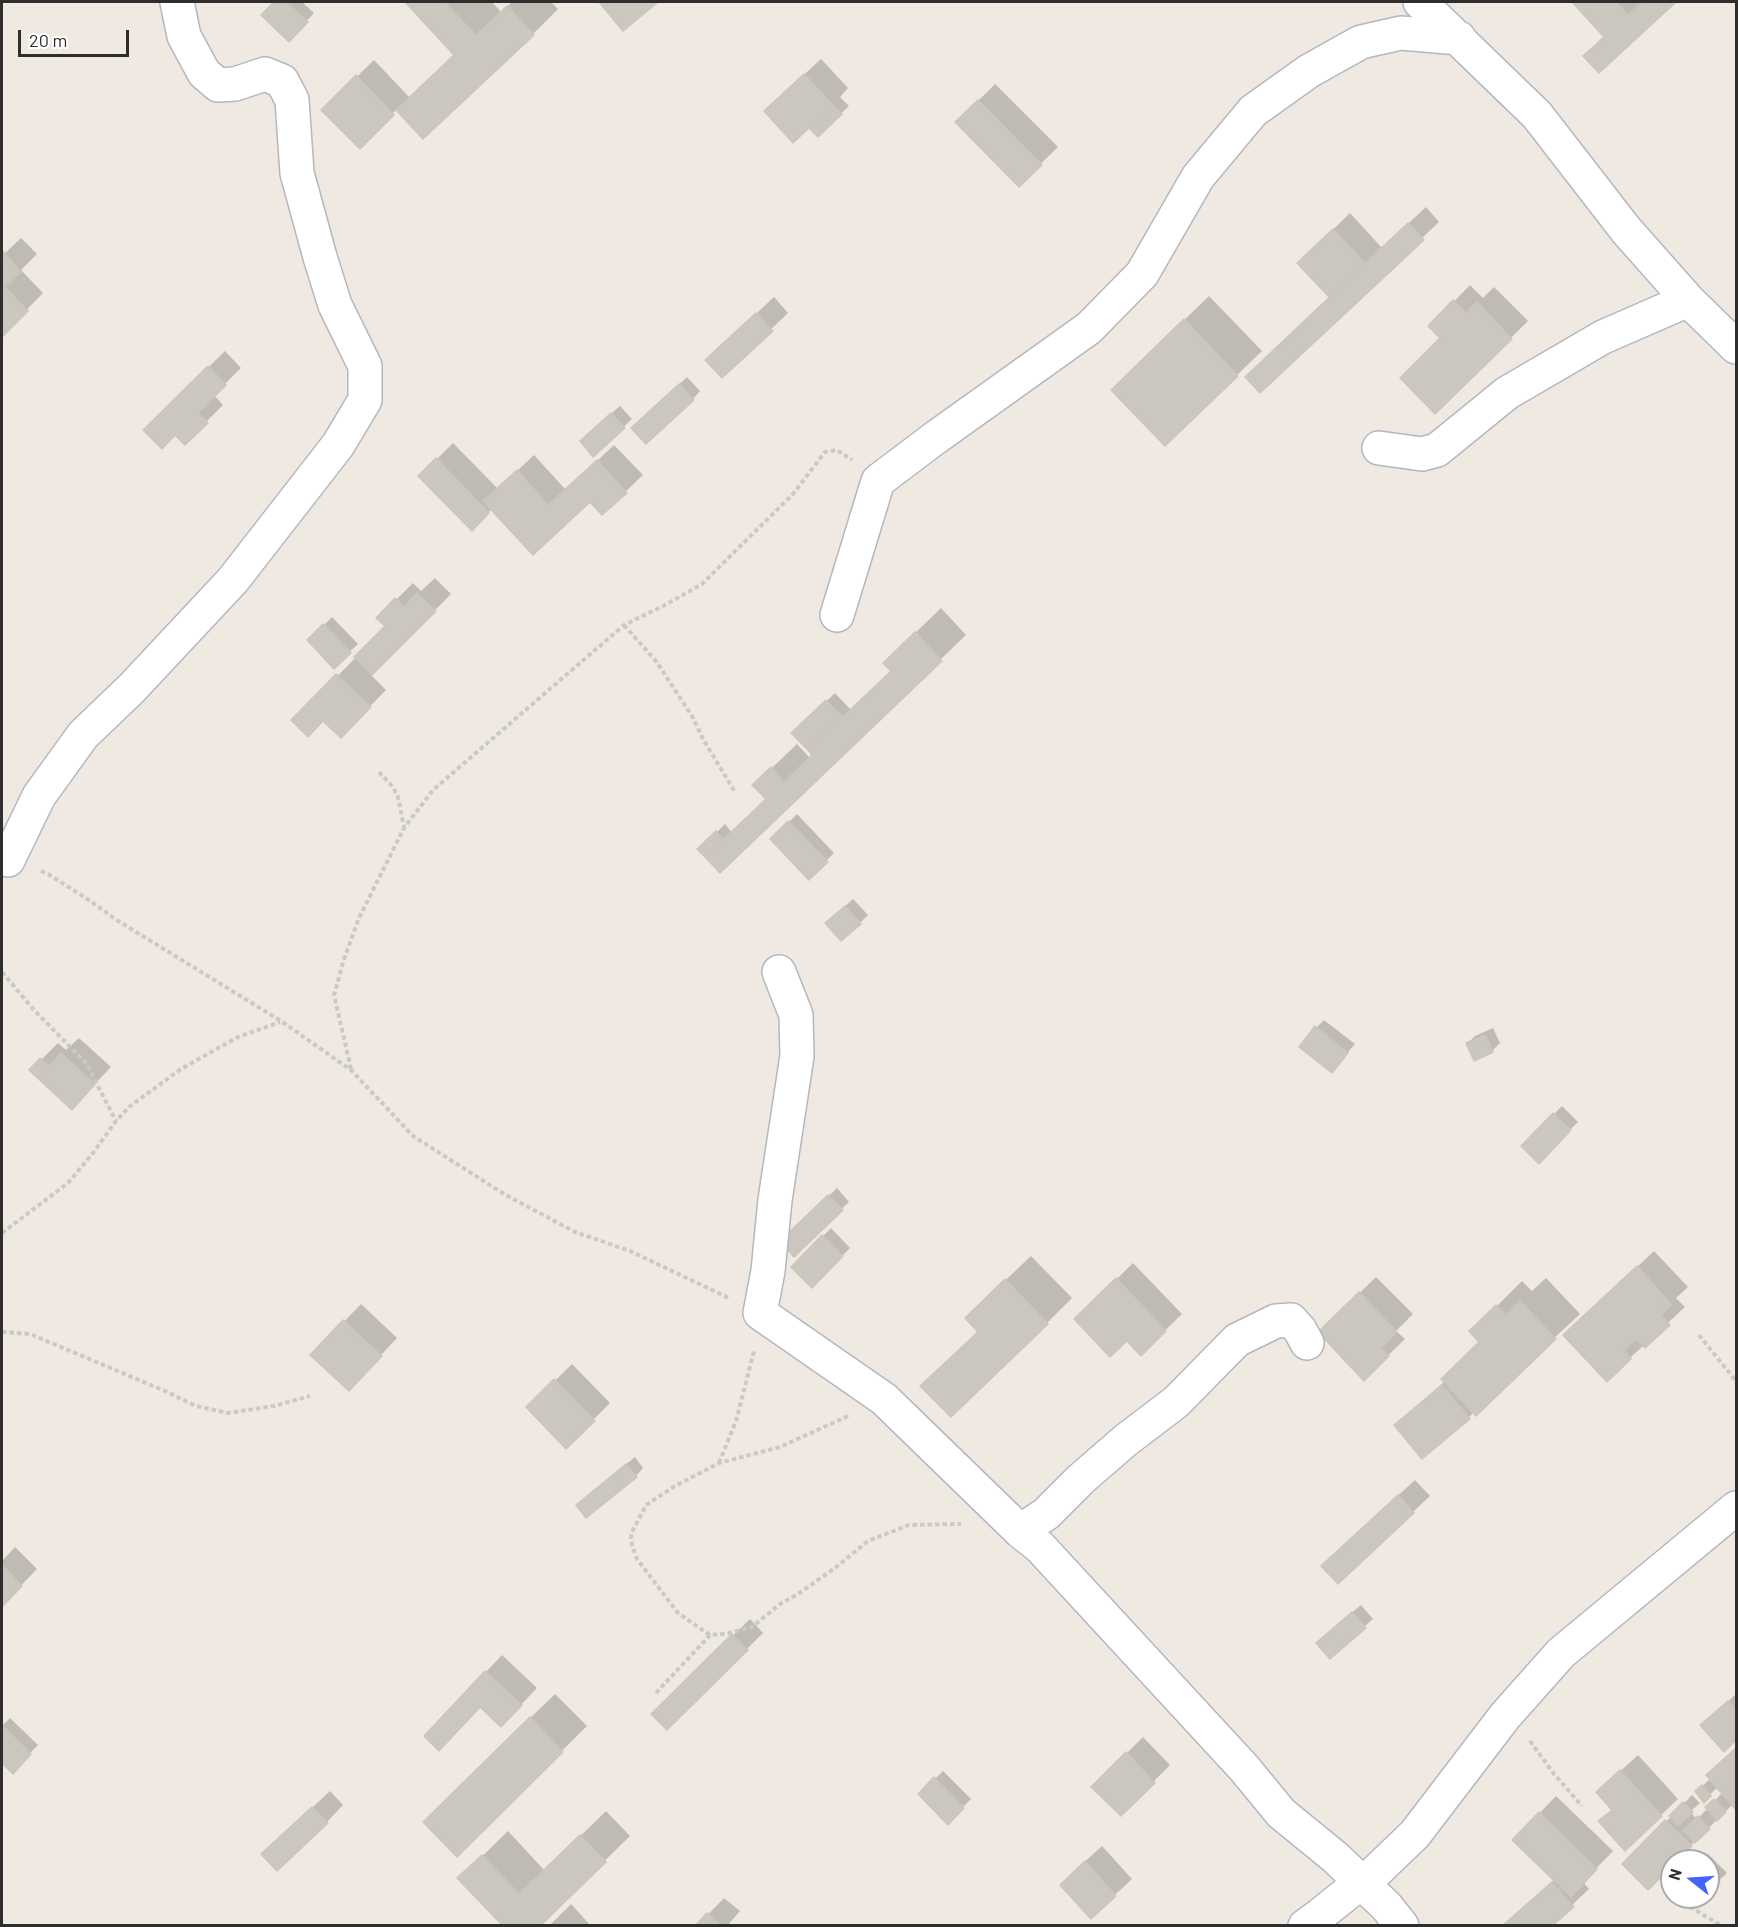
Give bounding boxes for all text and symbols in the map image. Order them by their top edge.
scale bar [21,18,132,56]
text: 20 m [29,29,67,51]
north arrow [1660,1849,1720,1909]
text: N [1664,1866,1685,1882]

